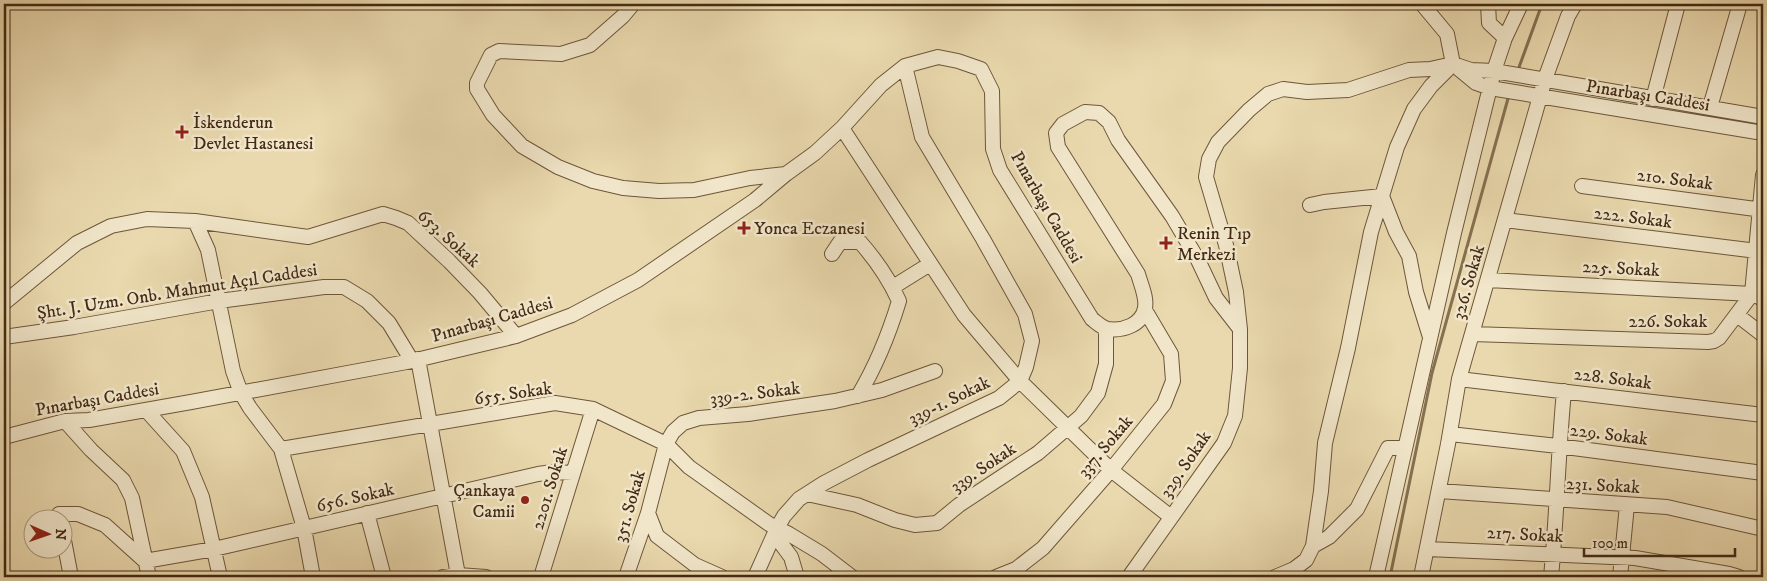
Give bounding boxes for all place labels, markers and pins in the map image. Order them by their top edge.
place label: İskenderun Devlet Hastanesi [193,111,314,155]
marker: İskenderun Devlet Hastanesi [175,125,189,139]
place label: Yonca Eczanesi [754,218,865,240]
marker: Yonca Eczanesi [738,222,750,234]
place label: Renin Tıp Merkezi [1177,223,1251,266]
marker: Renin Tıp Merkezi [1159,236,1173,250]
place label: Çankaya Camii [453,480,515,523]
marker: Çankaya Camii [519,494,531,506]

